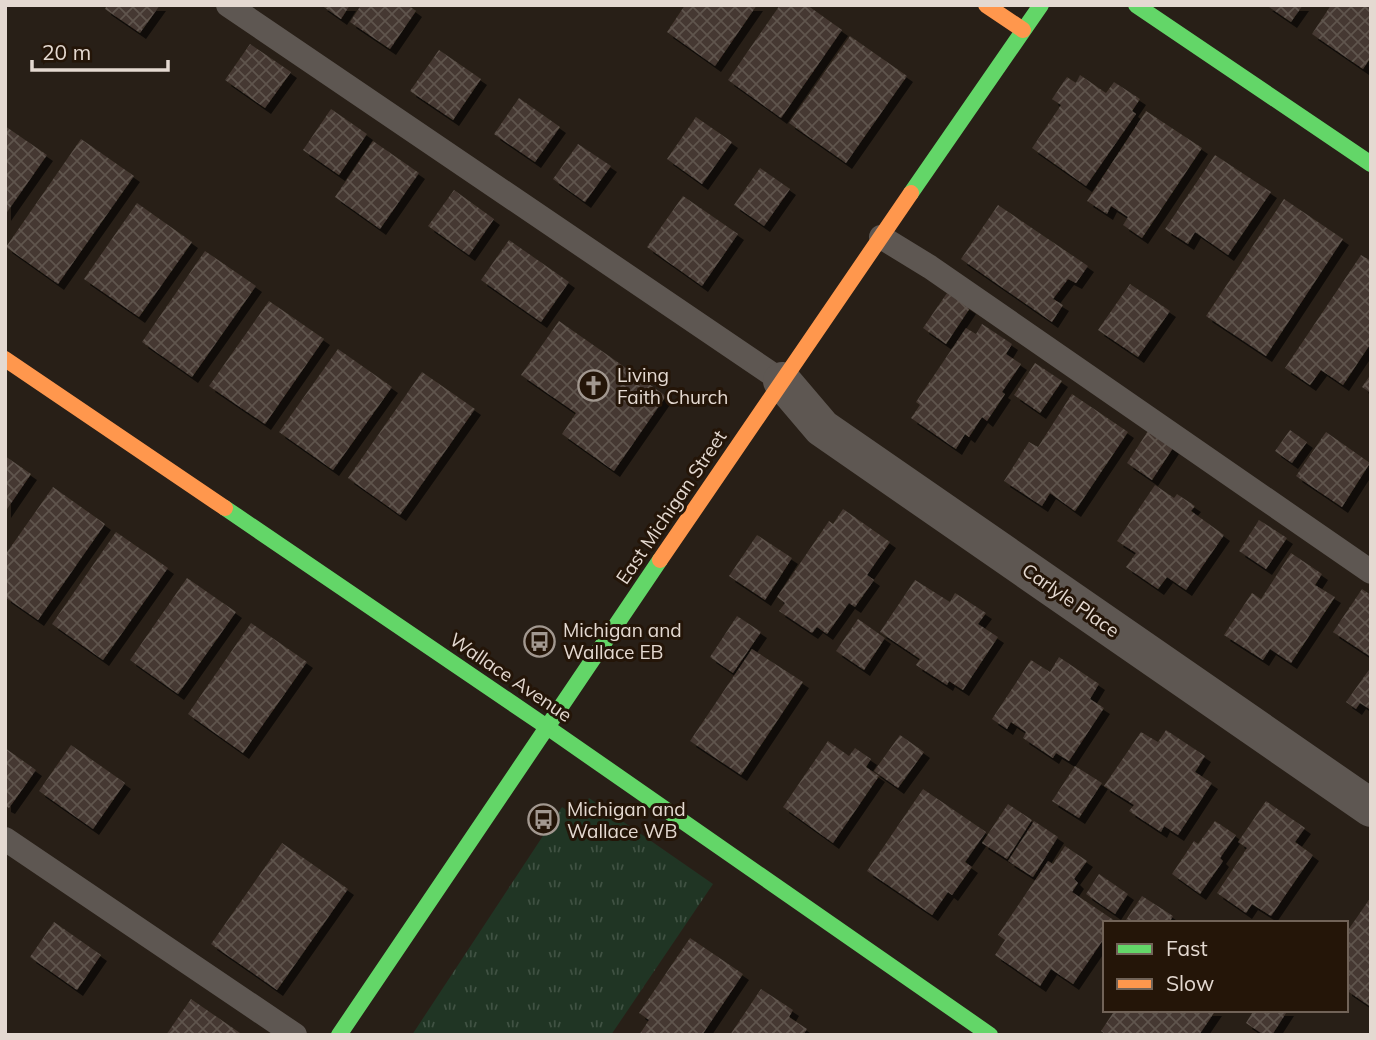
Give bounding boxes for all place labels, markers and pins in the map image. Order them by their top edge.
place label: Living Faith Church [617,363,728,409]
church icon: Living Faith Church [577,369,611,403]
place label: Michigan and Wallace EB [563,618,682,664]
bus stop icon: Michigan and Wallace EB [523,624,557,658]
place label: Michigan and Wallace WB [567,797,686,843]
bus stop icon: Michigan and Wallace WB [527,803,561,837]

